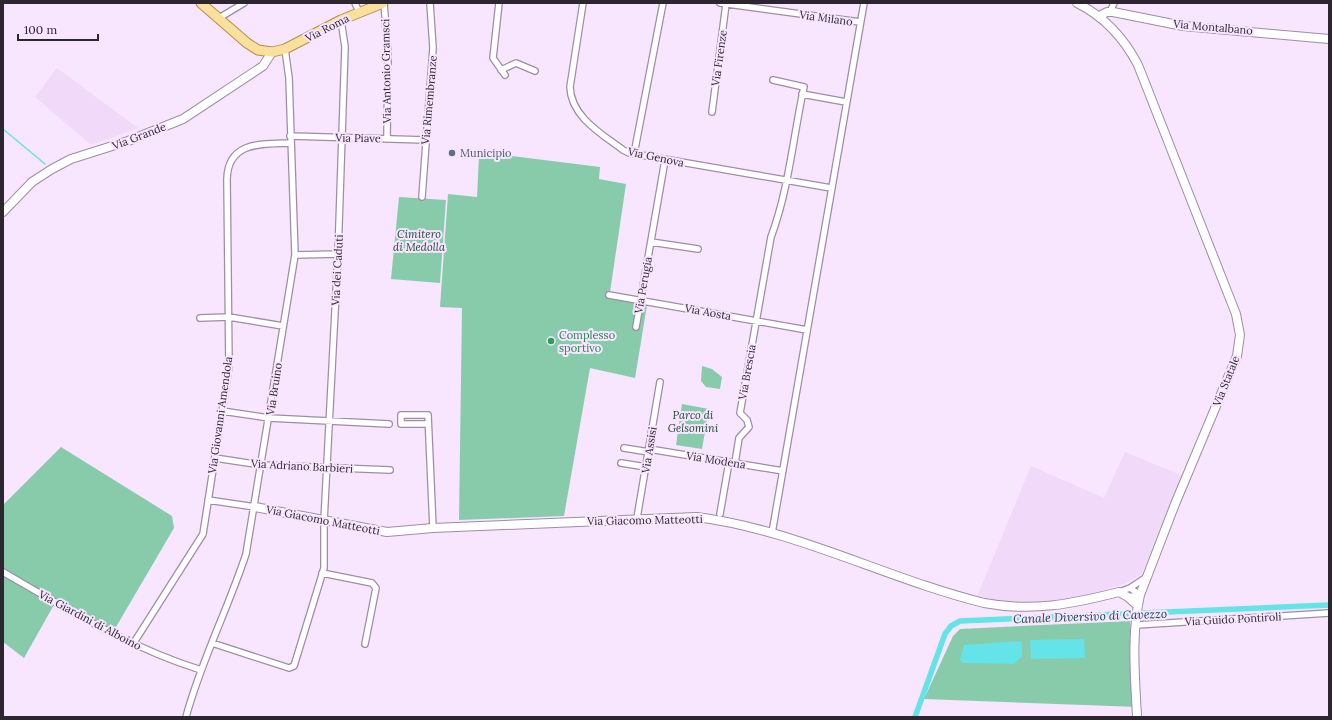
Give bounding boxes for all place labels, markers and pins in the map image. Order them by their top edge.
place label: Municipio [460,146,511,160]
marker: Municipio [447,148,457,158]
place label: Complesso sportivo [559,328,615,355]
marker: Complesso sportivo [546,336,556,346]

